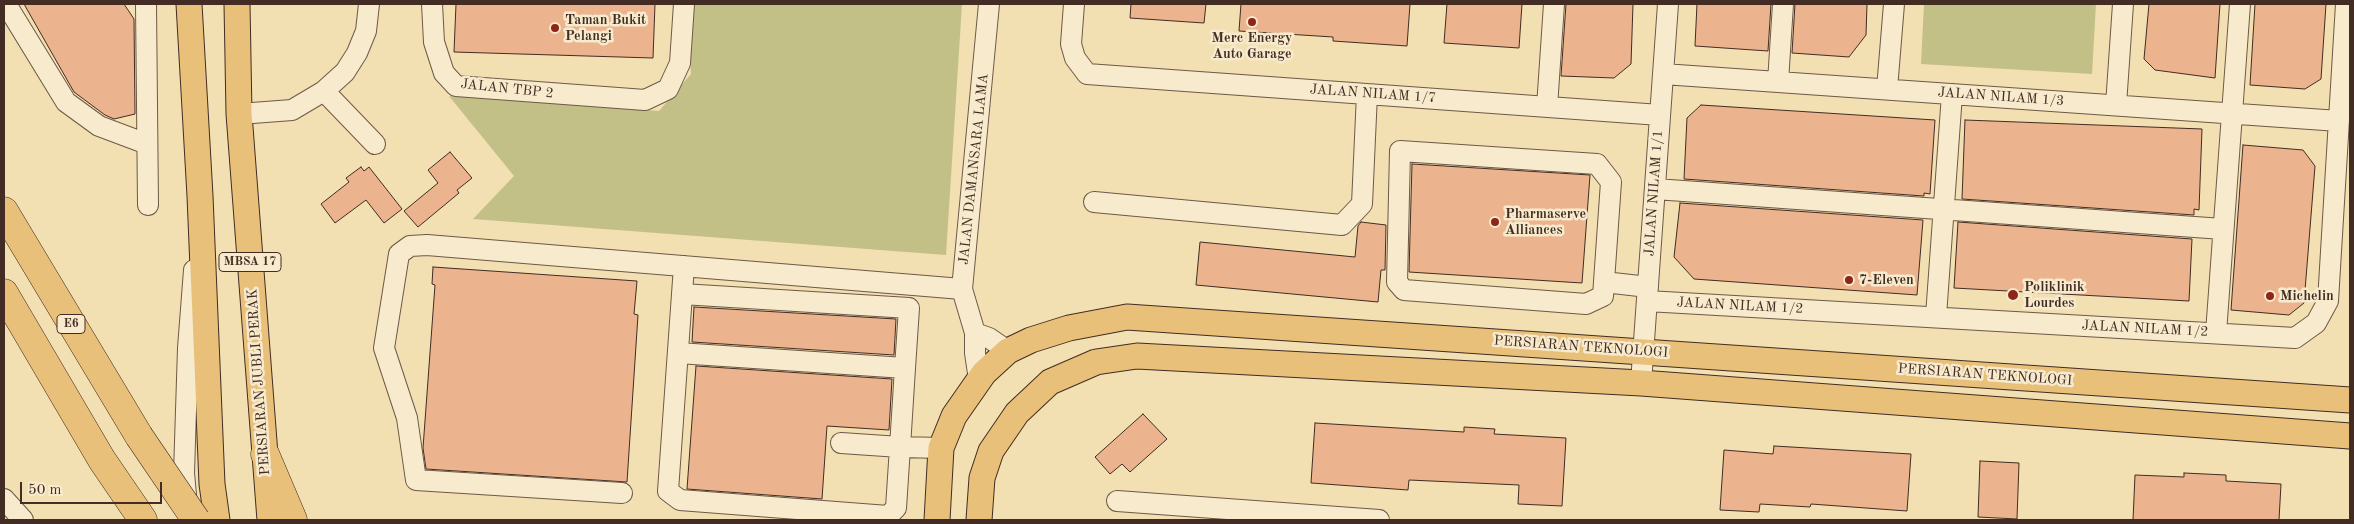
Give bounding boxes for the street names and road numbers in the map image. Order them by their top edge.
street label: JALAN DAMANSARA LAMA [956,73,992,265]
street label: JALAN TBP 2 [460,76,554,102]
street label: JALAN NILAM 1/7 [1309,81,1437,107]
street label: JALAN NILAM 1/3 [1937,84,2065,110]
street label: JALAN NILAM 1/1 [1641,129,1667,257]
road number: MBSA 17 [219,252,281,272]
street label: PERSIARAN JUBLI PERAK [244,288,274,476]
street label: JALAN NILAM 1/2 [1676,294,1804,318]
road number: E6 [57,314,85,334]
street label: JALAN NILAM 1/2 [2081,317,2209,341]
street label: PERSIARAN TEKNOLOGI [1493,333,1669,361]
street label: PERSIARAN TEKNOLOGI [1897,361,2073,389]

